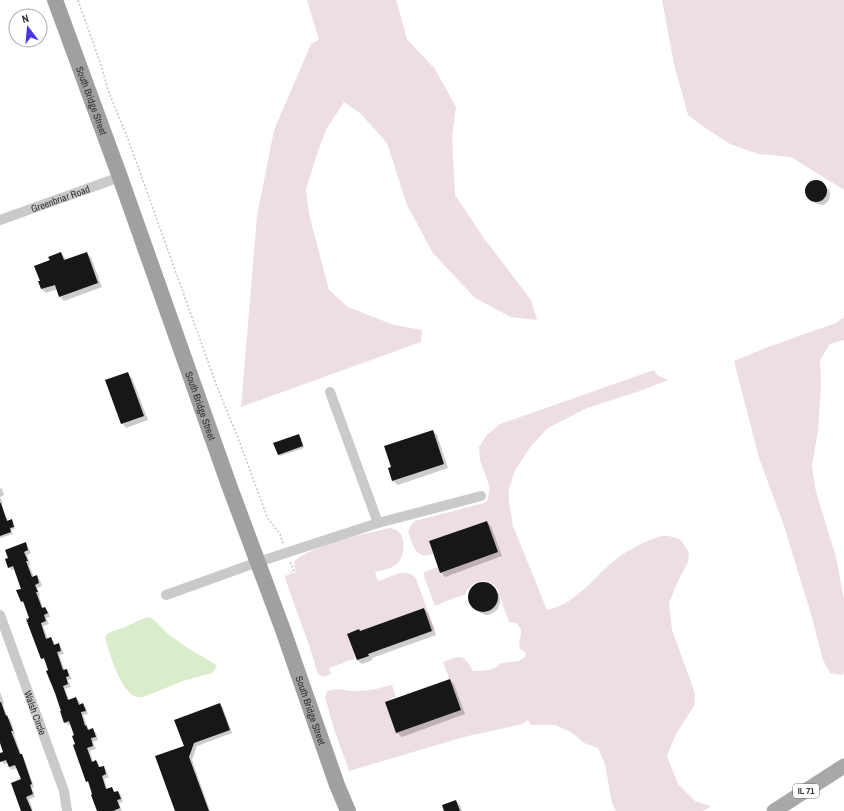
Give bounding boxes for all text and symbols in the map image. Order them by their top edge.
north arrow [8,8,48,48]
text: N [20,11,30,26]
street label: South Bridge Street [73,64,111,137]
street label: Greenbriar Road [29,182,91,215]
street label: South Bridge Street [183,369,219,442]
street label: South Bridge Street [293,674,329,747]
street label: Walsh Circle [22,689,50,737]
road number: IL 71 [793,784,819,798]

